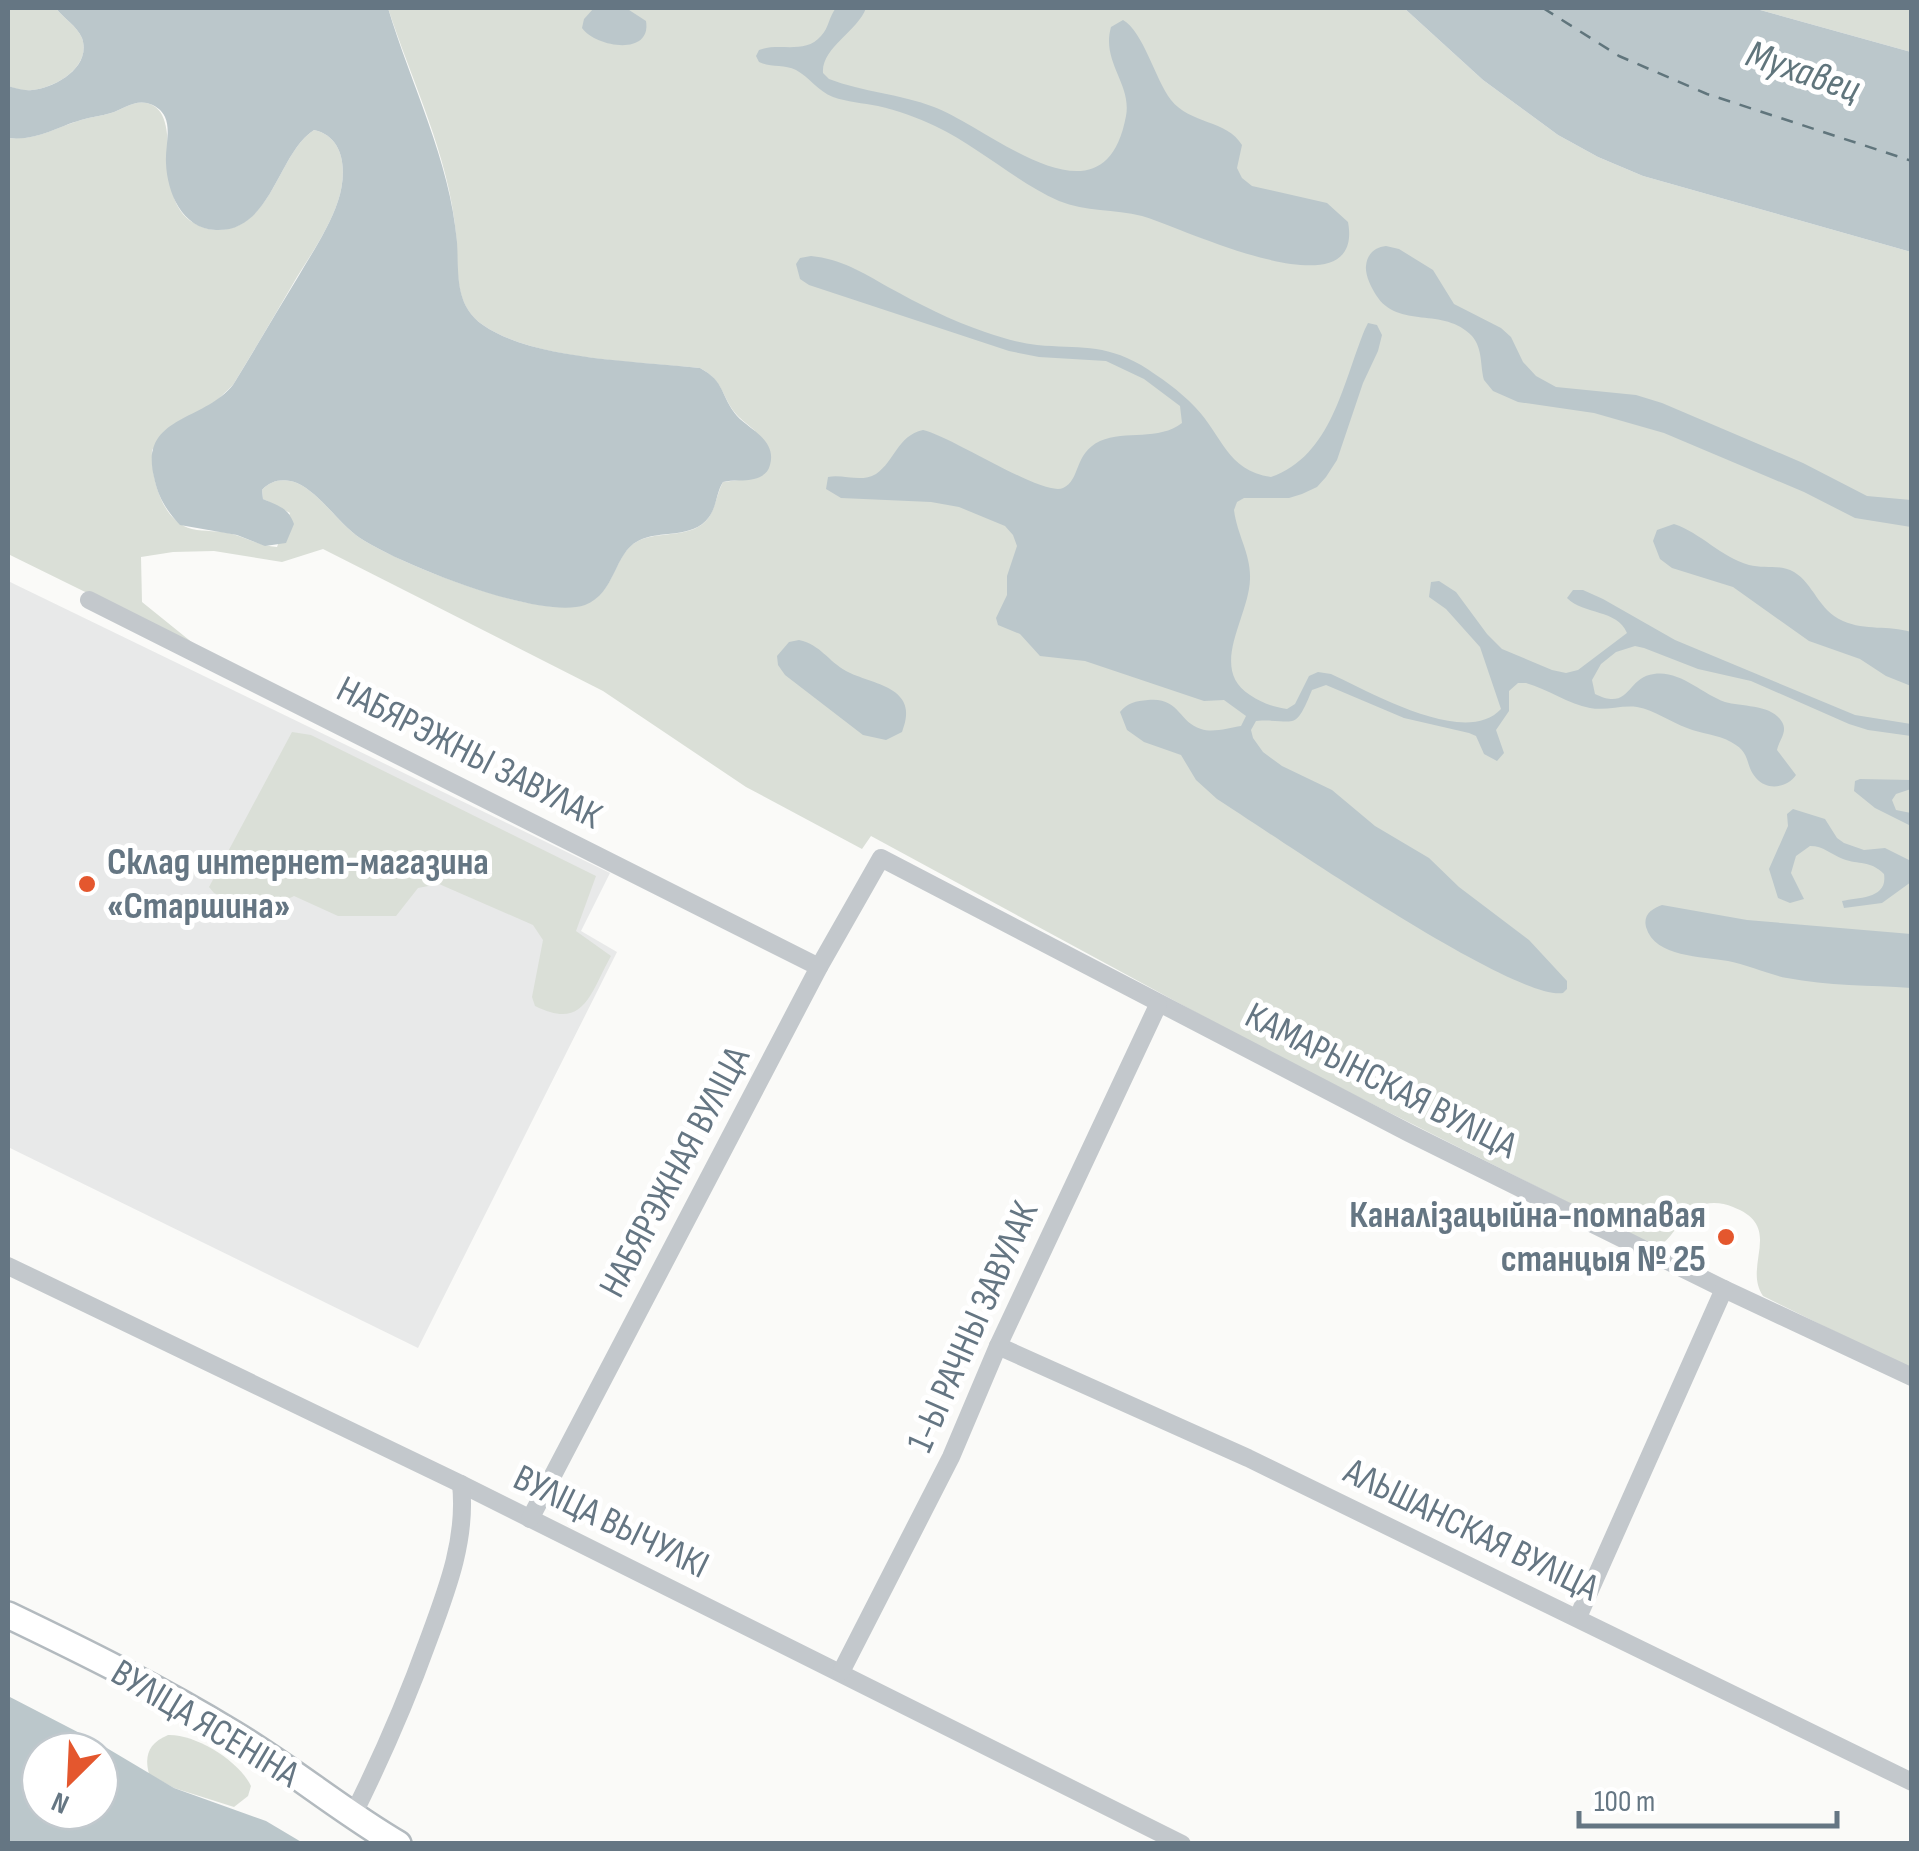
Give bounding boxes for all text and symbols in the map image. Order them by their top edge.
water label: Мухавец [1740,30,1867,114]
street label: НАБЯРЭЖНЫ ЗАВУЛАК [329,667,609,839]
place label: Склад интернет-магазина «Старшина» [107,840,489,929]
marker: Склад интернет-магазина «Старшина» [76,873,98,895]
street label: КАМАРЫНСКАЯ ВУЛІЦА [1238,993,1525,1169]
street label: НАБЯРЭЖНАЯ ВУЛІЦА [590,1038,760,1305]
place label: Каналізацыйна-помпавая станцыя № 25 [1349,1193,1706,1282]
street label: 1-Ы РАЧНЫ ЗАВУЛАК [898,1195,1048,1459]
marker: Каналізацыйна-помпавая станцыя № 25 [1715,1226,1737,1248]
street label: АЛЬШАНСКАЯ ВУЛІЦА [1336,1449,1606,1611]
street label: ВУЛІЦА ВЫЧУЛКІ [506,1455,716,1589]
street label: ВУЛІЦА ЯСЕНІНА [103,1650,308,1798]
north arrow [20,1731,120,1831]
scale bar [1579,1766,1836,1828]
text: N [47,1784,74,1821]
text: 100 m [1594,1784,1655,1820]

